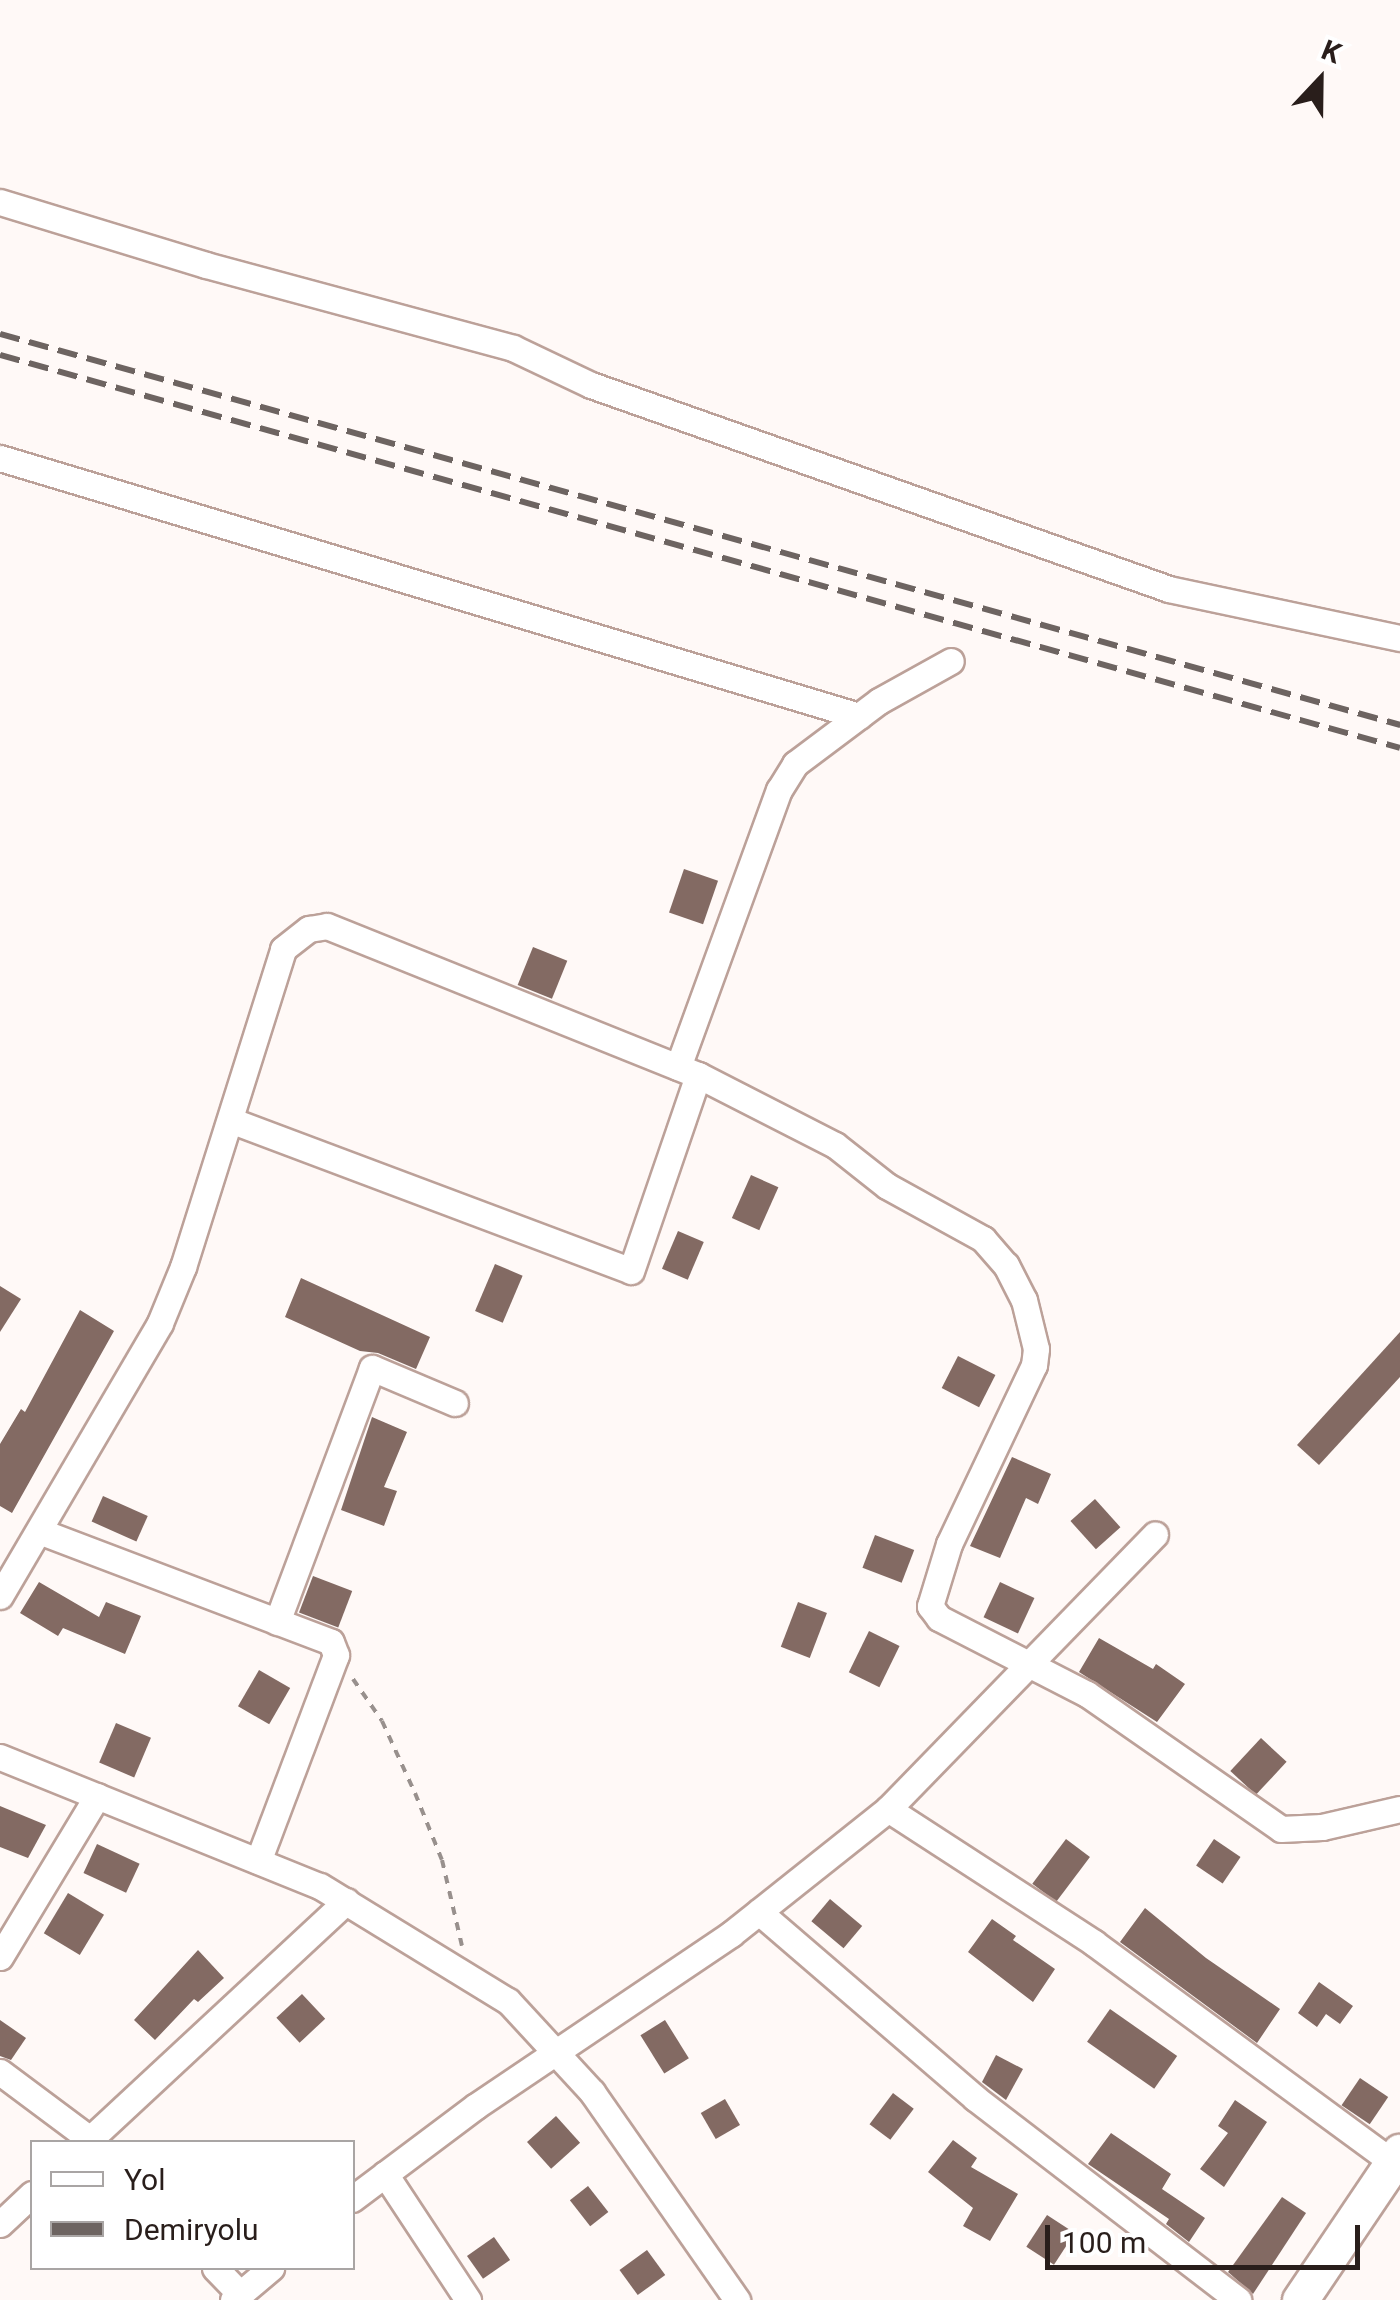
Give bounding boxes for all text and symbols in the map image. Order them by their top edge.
north arrow [1270,30,1370,130]
text: K [1317,33,1346,70]
legend [30,2140,355,2270]
text: Yol [124,2162,165,2197]
scale bar [1050,2205,1365,2267]
text: Demiryolu [124,2212,259,2247]
text: 100 m [1062,2225,1146,2260]

